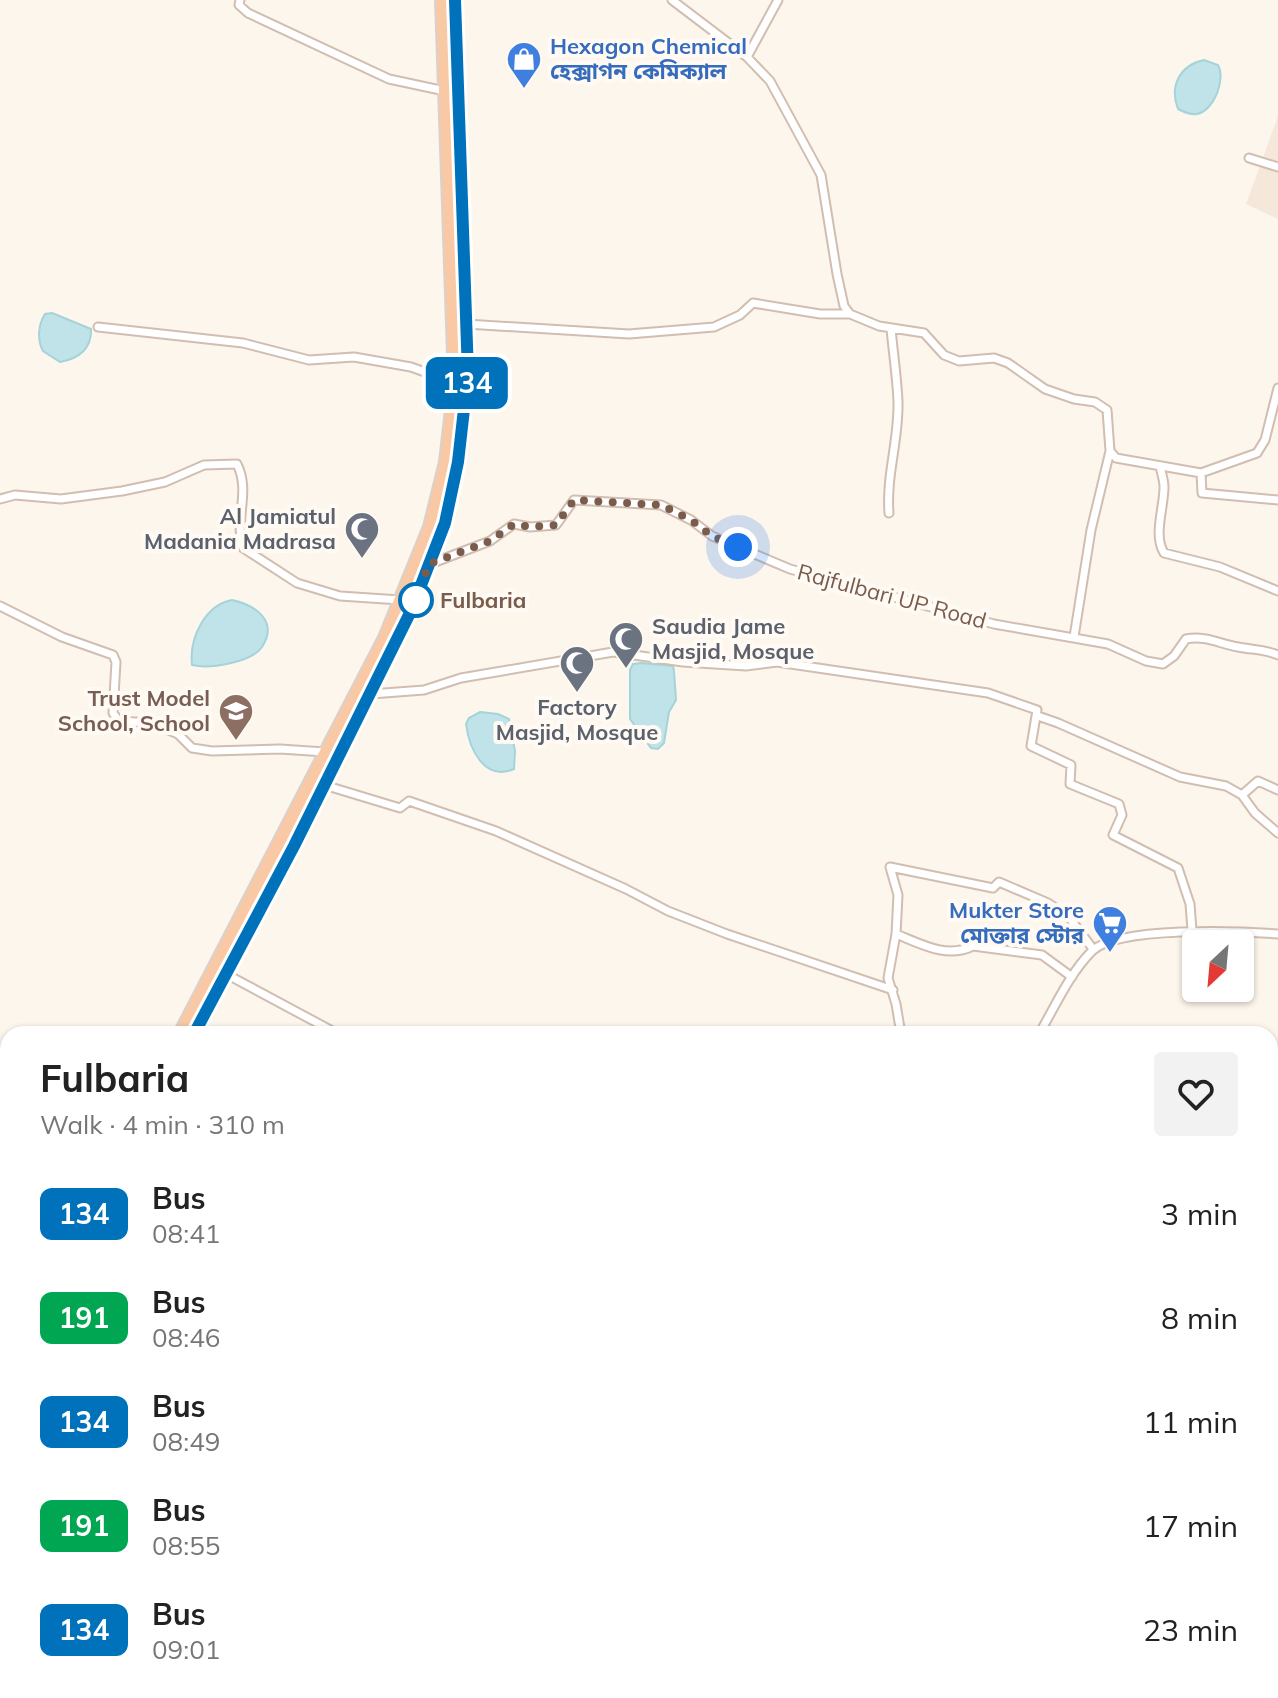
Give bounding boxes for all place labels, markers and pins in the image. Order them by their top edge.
place label: Hexagon Chemical হেক্সাগন কেমিক্যাল [550,32,747,85]
shop icon: Hexagon Chemical হেক্সাগন কেমিক্যাল [505,40,543,90]
place label: Al Jamiatul Madania Madrasa [144,502,336,555]
mosque icon: Al Jamiatul Madania Madrasa [343,510,381,560]
marker: Fulbaria [399,583,433,617]
place label: Fulbaria [440,586,526,614]
place label: Saudia Jame Masjid, Mosque [652,612,814,665]
mosque icon: Saudia Jame Masjid, Mosque [607,620,645,670]
mosque icon: Factory Masjid, Mosque [558,644,596,694]
place label: Trust Model School, School [58,684,210,737]
school or university icon: Trust Model School, School [217,692,255,742]
place label: Factory Masjid, Mosque [496,693,658,746]
place label: Mukter Store মোক্তার স্টোর [949,896,1085,949]
supermarket icon: Mukter Store মোক্তার স্টোর [1091,904,1129,954]

